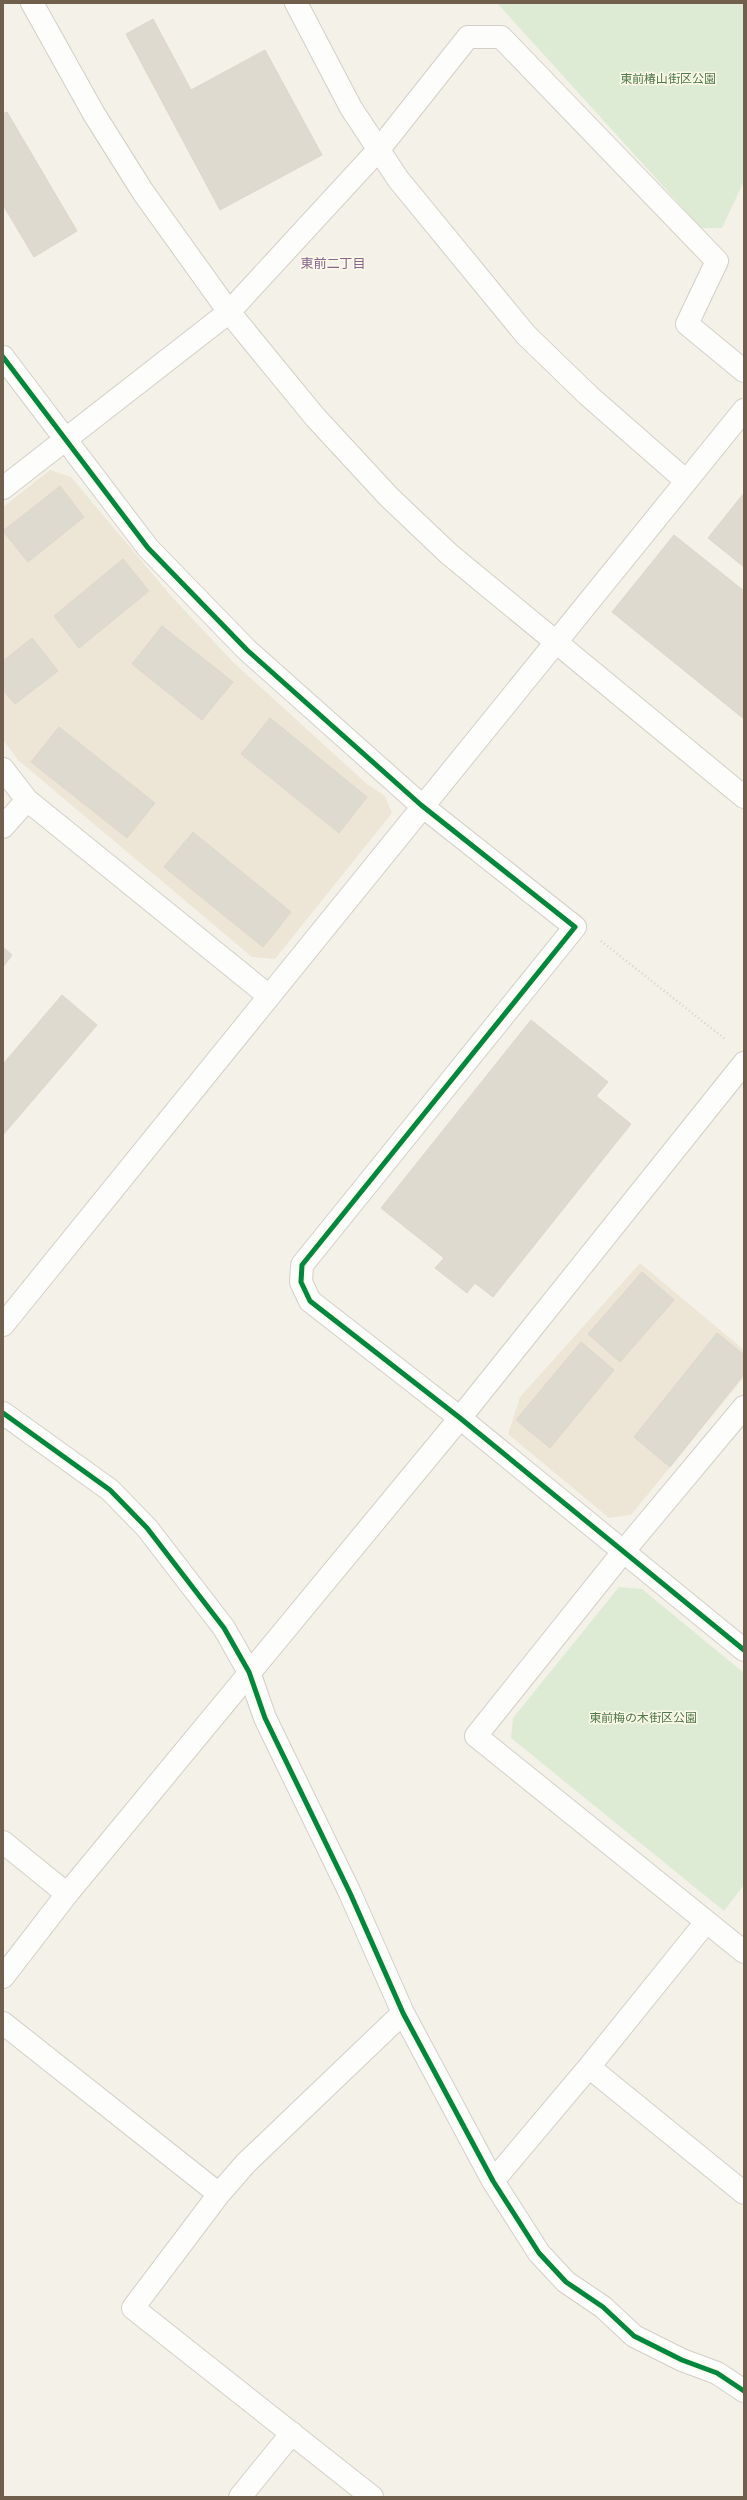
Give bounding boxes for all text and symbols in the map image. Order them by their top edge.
park label: 東前椿山街区公園 [620,71,716,86]
district label: 東前二丁目 [300,255,366,271]
park label: 東前梅の木街区公園 [589,1710,697,1725]

